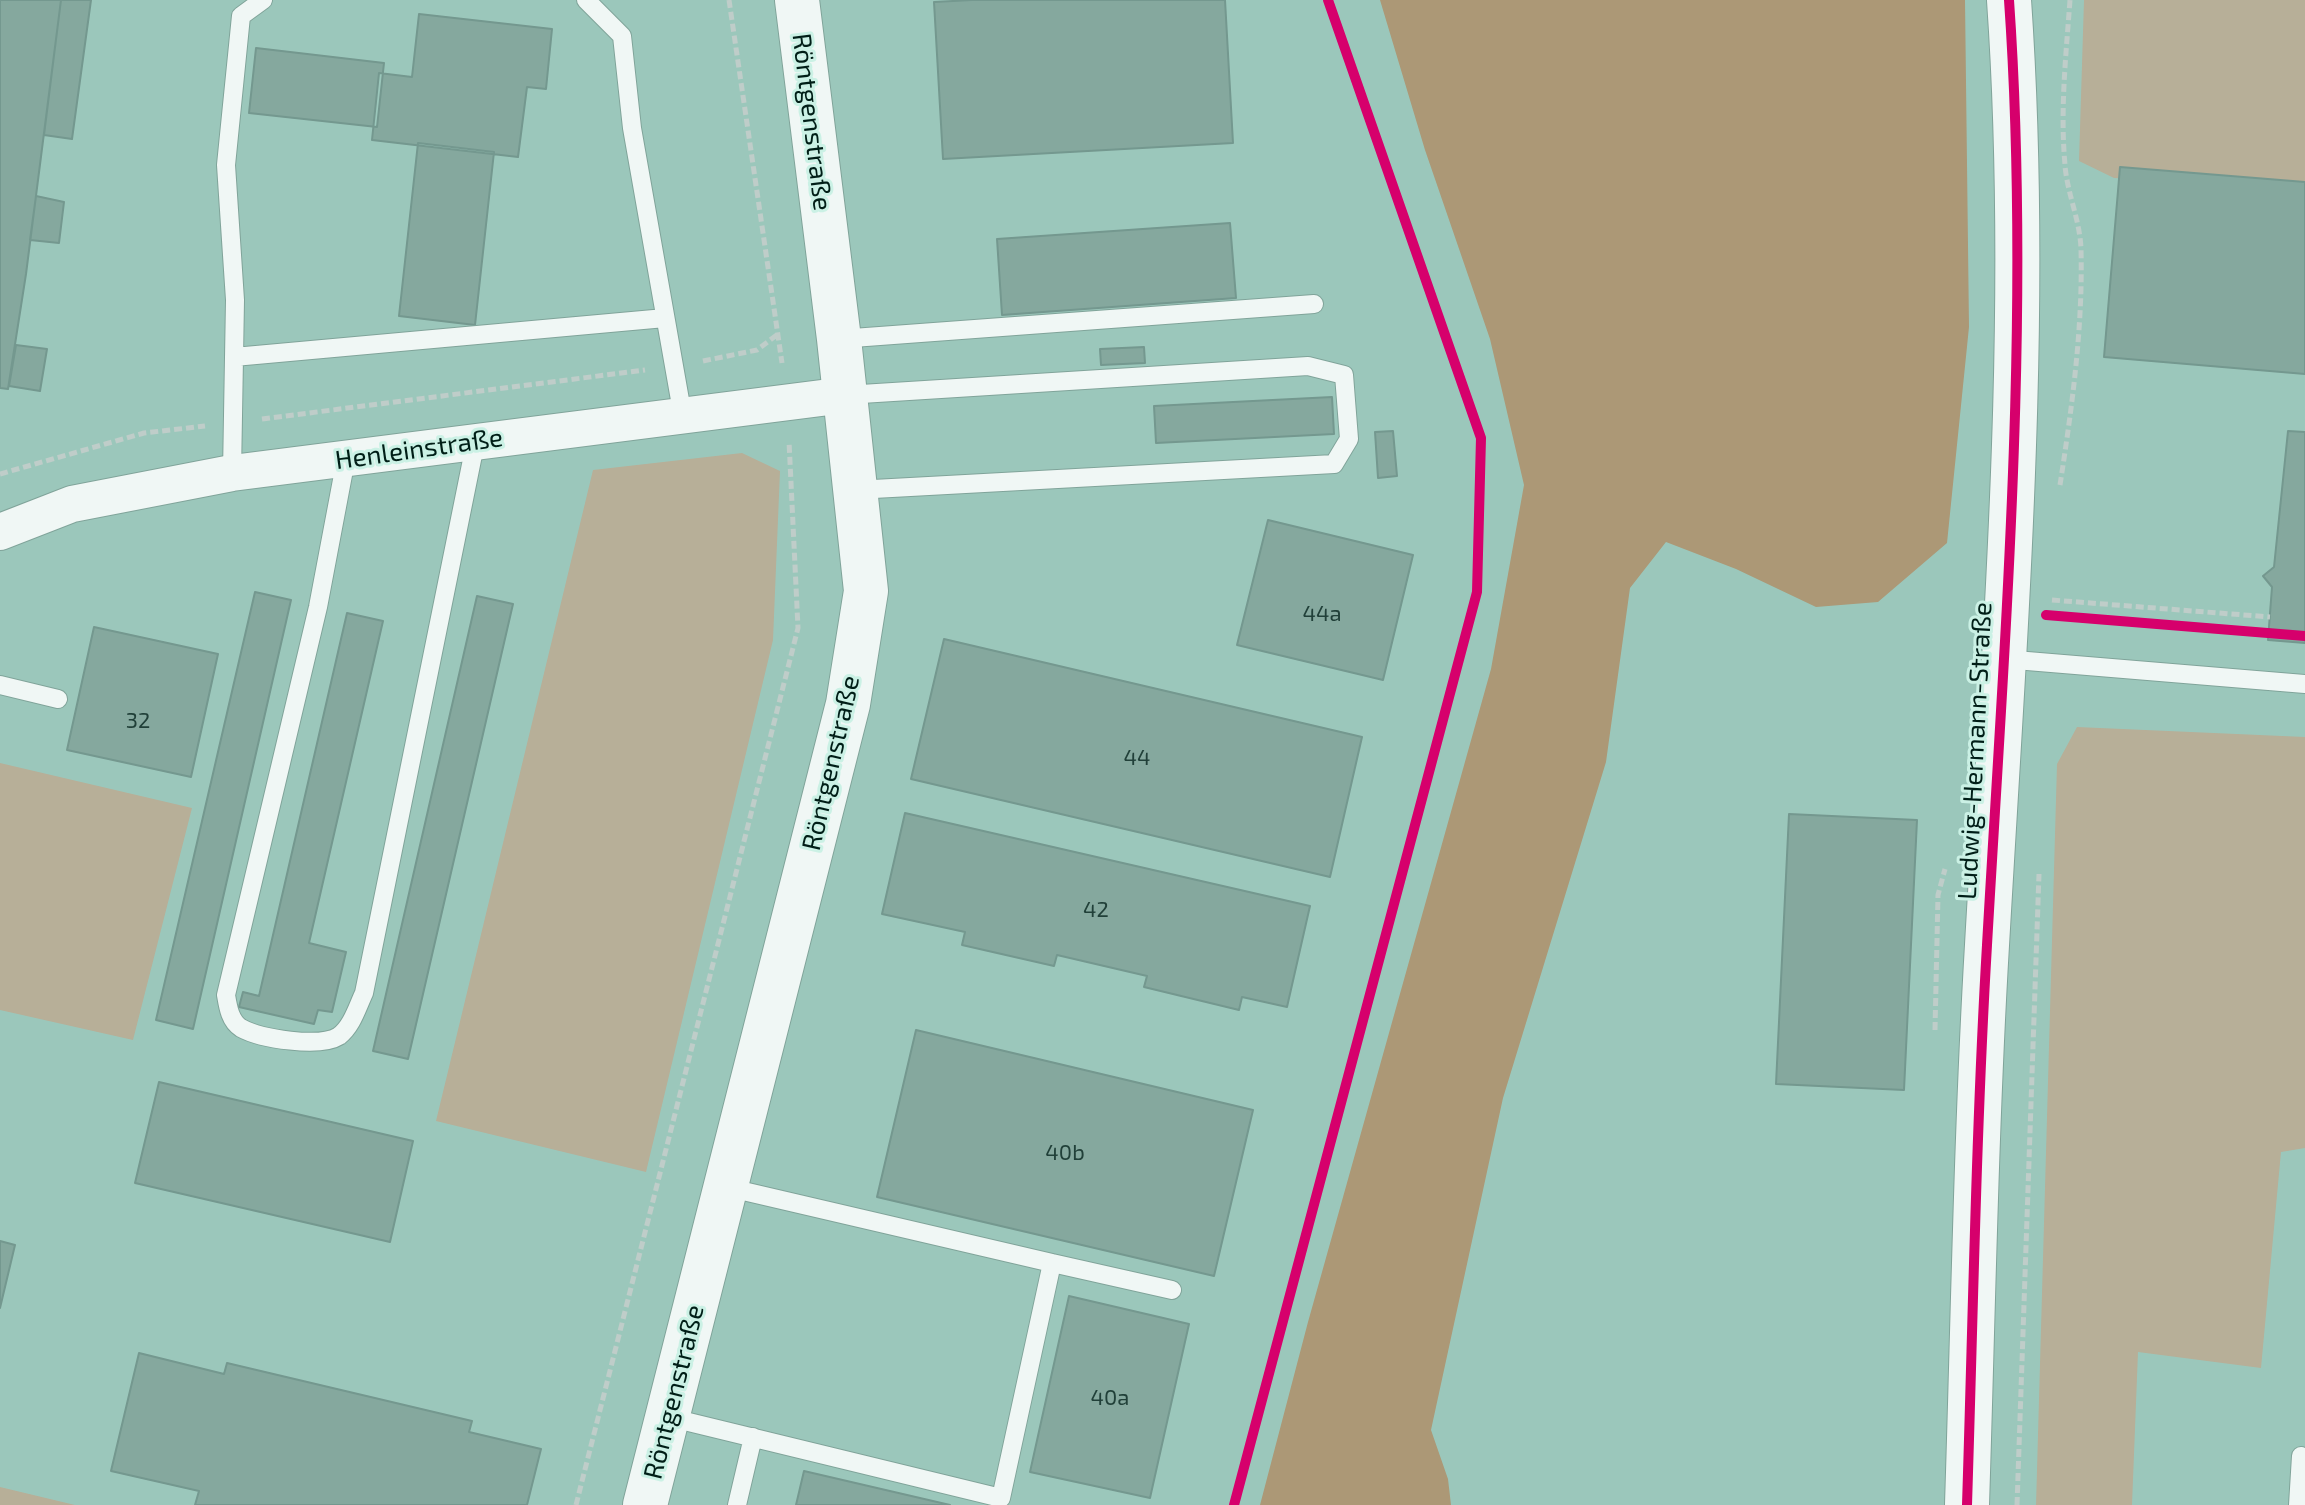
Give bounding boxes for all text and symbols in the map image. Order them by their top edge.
street label: Röntgenstraße [786,32,838,212]
street label: Henleinstraße [333,422,505,476]
house number: 44a [1302,601,1342,627]
street label: Ludwig-Hermann-Straße [1952,601,1998,901]
street label: Röntgenstraße [796,673,866,853]
house number: 32 [126,708,150,734]
house number: 44 [1123,745,1151,771]
house number: 42 [1083,897,1109,923]
house number: 40b [1045,1140,1085,1166]
street label: Röntgenstraße [637,1302,711,1482]
house number: 40a [1091,1385,1129,1411]

